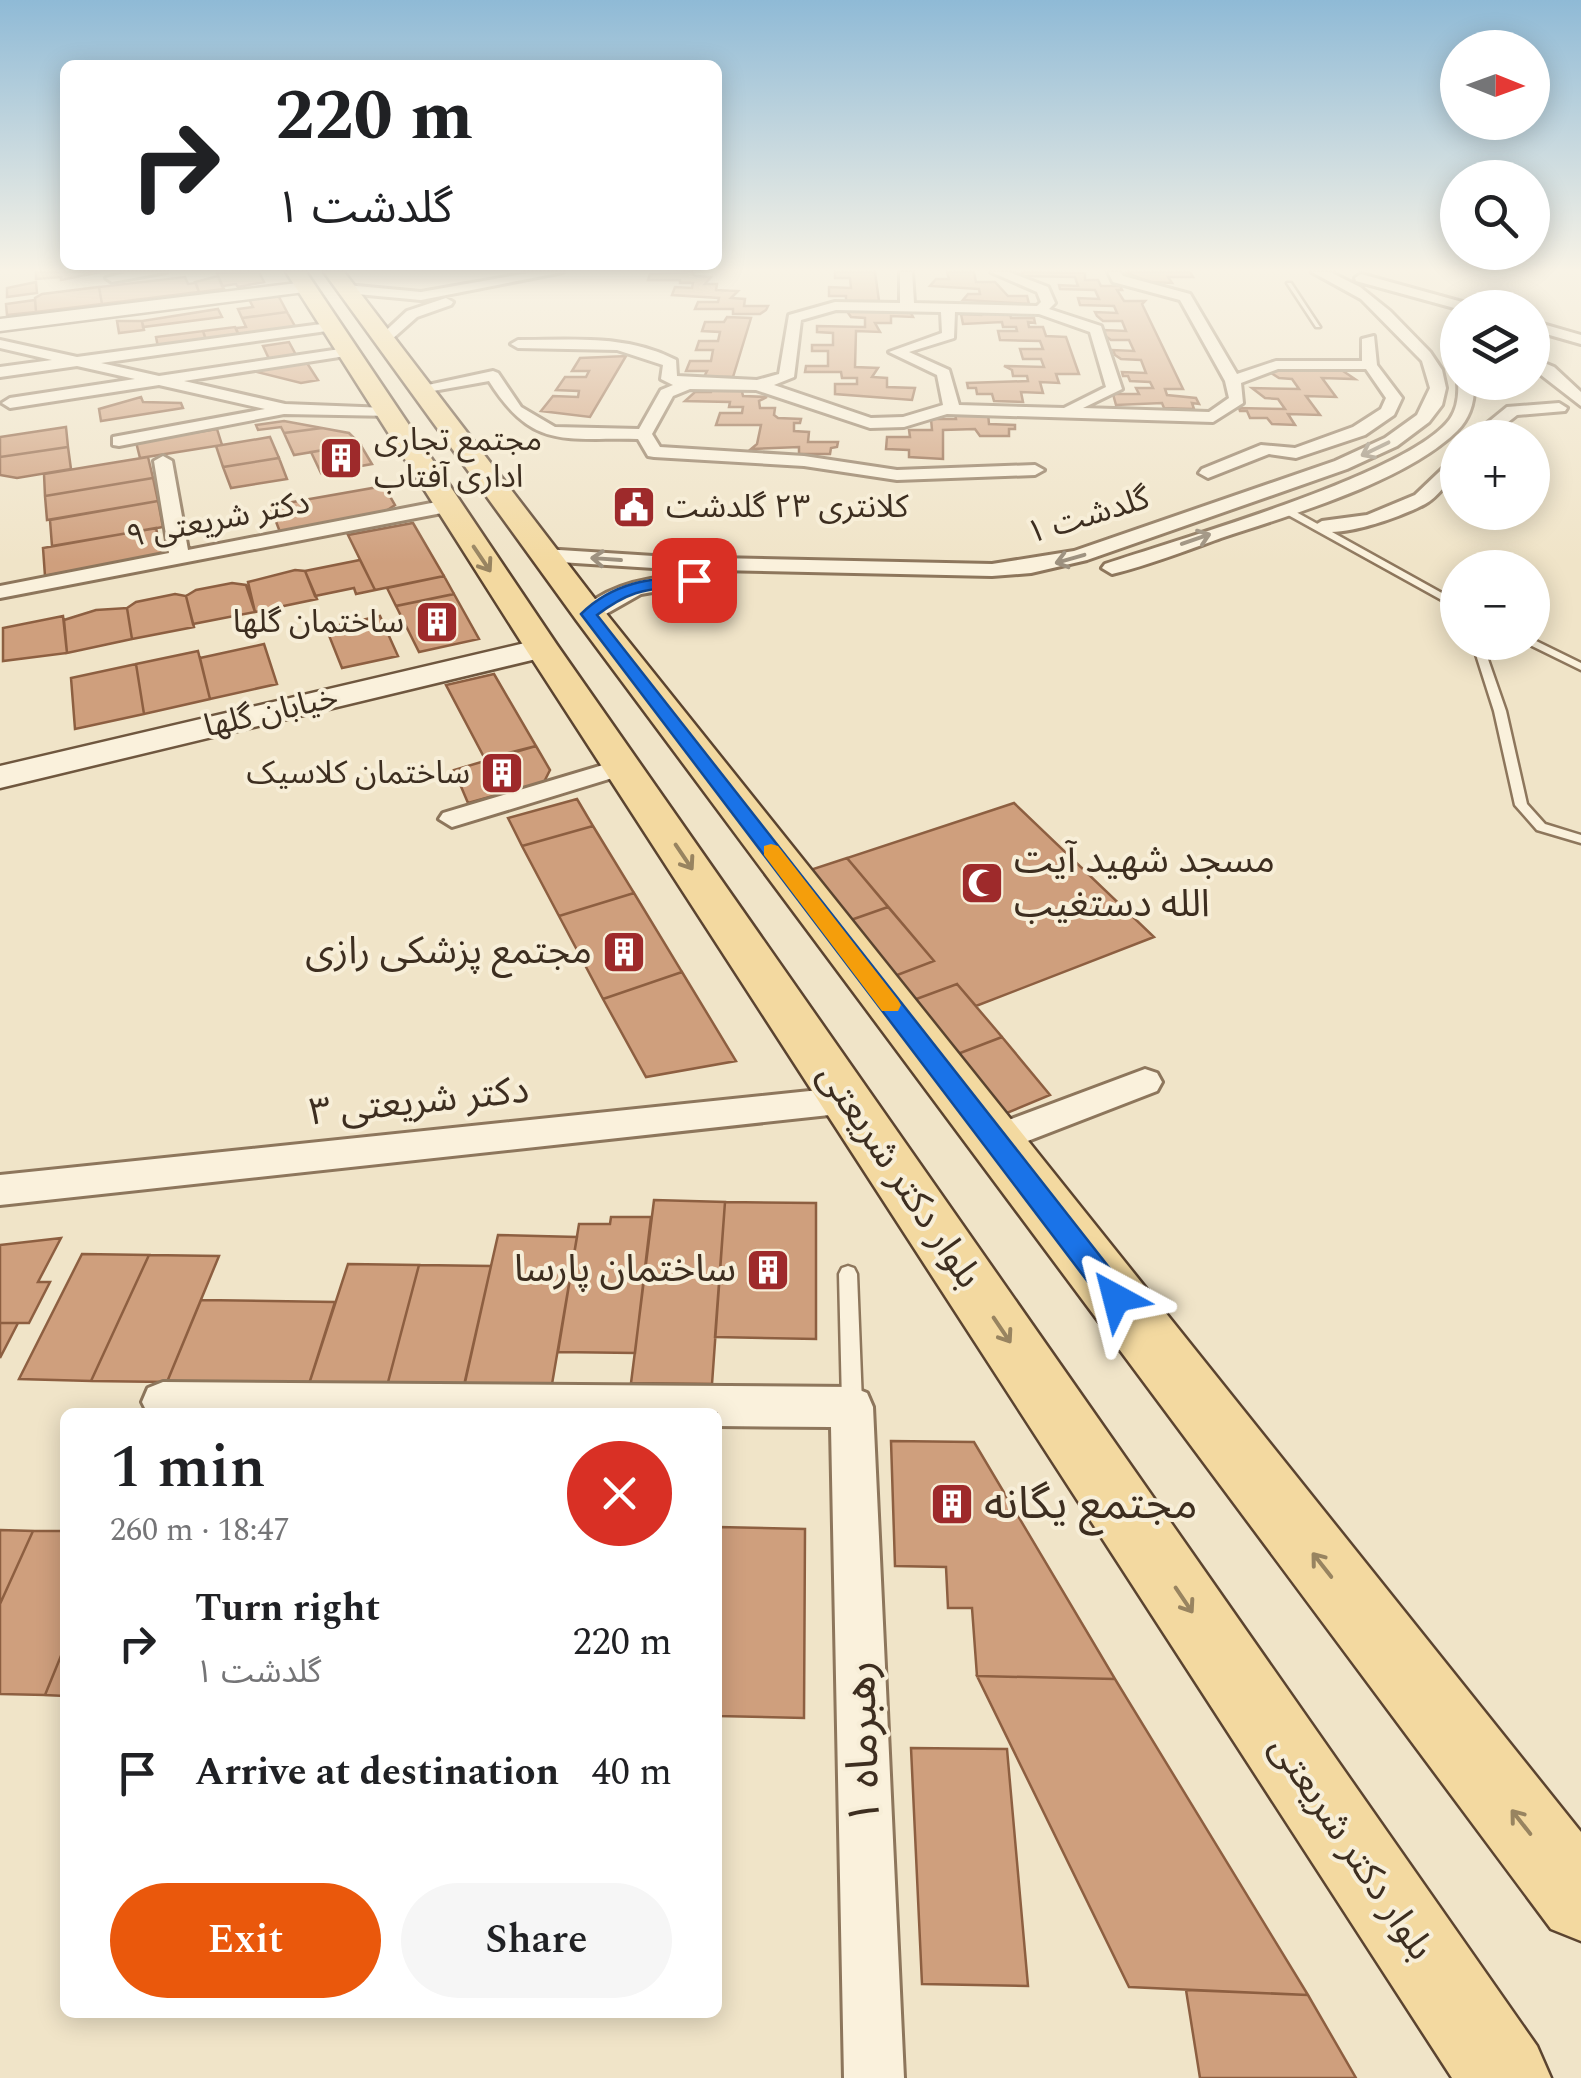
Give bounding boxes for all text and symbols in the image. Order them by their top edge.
north arrow [1440,30,1550,140]
map controls [1440,30,1550,660]
text: 220 m [275,64,473,170]
icon: right [110,100,240,230]
button: search [1440,160,1550,270]
text: گلدشت ۱ [275,174,452,243]
button: layers [1440,290,1550,400]
place label: مجتمع تجاری اداری آفتاب [374,416,542,502]
button: + [1440,420,1550,530]
building icon: مجتمع تجاری اداری آفتاب [318,435,364,481]
one-way arrow [1361,441,1391,460]
street label: گلدشت ۱ [1021,474,1156,558]
street label: دکتر شریعتی ۹ [122,478,314,562]
place label: کلانتری ۲۳ گلدشت [666,483,909,532]
public building icon: کلانتری ۲۳ گلدشت [611,484,657,530]
one-way arrow [1179,529,1210,547]
pin [652,538,737,623]
one-way arrow [472,544,493,573]
one-way arrow [590,550,622,569]
button: − [1440,550,1550,660]
one-way arrow [1054,551,1086,569]
icon: arrive [667,553,722,608]
place label: ساختمان گلها [233,598,404,647]
building icon: ساختمان گلها [414,599,460,645]
street label: خیابان گلها [199,673,343,751]
place label: ساختمان کلاسیک [247,749,470,798]
building icon: ساختمان کلاسیک [479,750,525,796]
place label: مسجد شهید آیت الله دستغیب [1014,832,1275,934]
one-way arrow [673,843,694,871]
mosque icon: مسجد شهید آیت الله دستغیب [959,860,1005,906]
place label: مجتمع پزشکی رازی [305,923,592,981]
building icon: مجتمع پزشکی رازی [601,929,647,975]
street label: بلوار دکتر شریعتی [802,1051,996,1301]
street label: ۳ دکتر شریعتی [306,1062,532,1142]
place label: ساختمان پارسا [514,1241,736,1299]
position arrow [1064,1246,1168,1350]
building icon: ساختمان پارسا [745,1247,791,1293]
one-way arrow [991,1316,1012,1344]
text: 1 min [110,1422,266,1514]
button: close [567,1441,672,1546]
place label: مجتمع یگانه [984,1470,1198,1539]
building icon: مجتمع یگانه [929,1481,975,1527]
text: 260 m · 18:47 [110,1506,290,1555]
one-way arrow [1312,1552,1334,1578]
text: Turn right [195,1580,380,1638]
one-way arrow [1173,1585,1194,1613]
text: 220 m [573,1614,672,1672]
icon: right [110,1616,165,1671]
text: گلدشت ۱ [195,1648,321,1697]
street label: ۱ رهبرماه [826,1660,900,1826]
street label: بلوار دکتر شریعتی [1254,1723,1448,1973]
text: Arrive at destination [195,1744,559,1802]
text: 40 m [592,1744,672,1802]
icon: arrive [110,1746,165,1801]
one-way arrow [1511,1809,1533,1835]
button: Exit [110,1883,381,1998]
button: Share [401,1883,672,1998]

